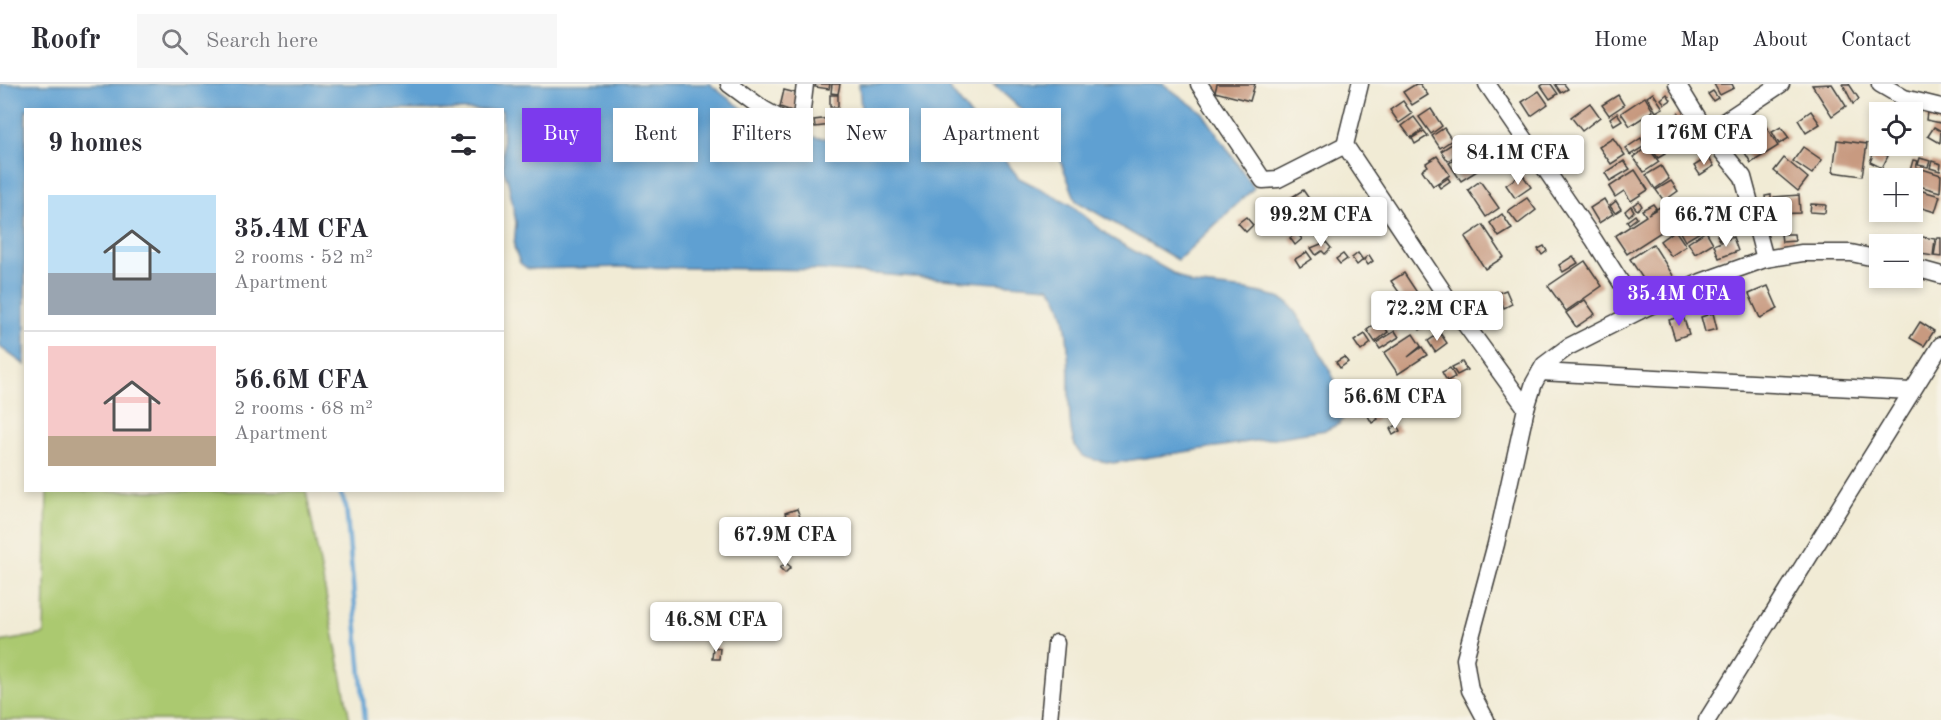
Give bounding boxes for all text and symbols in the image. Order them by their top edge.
search box [137,14,557,68]
icon: search [158,25,191,58]
text: Roofr [30,27,101,55]
text: Search here [206,30,318,52]
text: Home [1594,30,1647,51]
text: Map [1680,30,1719,51]
text: About [1752,30,1808,51]
text: Contact [1841,30,1911,51]
map controls [1869,102,1923,288]
button: locate [1869,102,1923,156]
chip: Buy [522,108,601,162]
chip: Rent [613,108,698,162]
chip: Filters [710,108,813,162]
chip: New [825,108,909,162]
chip: Apartment [921,108,1061,162]
pin: 176M CFA [1642,115,1766,166]
text: 176M CFA [1655,124,1753,144]
icon: filters [447,128,480,161]
text: 9 homes [48,131,142,157]
pin: 84.1M CFA [1449,135,1587,186]
text: 84.1M CFA [1466,144,1570,164]
button: + [1869,168,1923,222]
pin: 99.2M CFA [1252,197,1390,248]
pin: 66.7M CFA [1657,197,1795,248]
text: 99.2M CFA [1269,206,1373,226]
text: 66.7M CFA [1674,206,1778,226]
text: 35.4M CFA [234,217,369,243]
icon: home [96,219,168,291]
button: − [1869,234,1923,288]
text: 2 rooms · 52 m² [234,248,373,268]
text: Apartment [234,273,328,293]
pin: 35.4M CFA [1610,276,1748,327]
text: 35.4M CFA [1627,285,1731,305]
pin: 72.2M CFA [1368,291,1506,342]
text: 72.2M CFA [1385,300,1489,320]
text: 56.6M CFA [234,368,369,394]
icon: home [96,370,168,442]
pin: 56.6M CFA [1326,379,1464,430]
text: 56.6M CFA [1343,388,1447,408]
text: 2 rooms · 68 m² [234,399,373,419]
text: Apartment [234,424,328,444]
pin: 67.9M CFA [716,517,854,568]
text: 67.9M CFA [733,526,837,546]
pin: 46.8M CFA [647,602,785,653]
text: 46.8M CFA [664,611,768,631]

